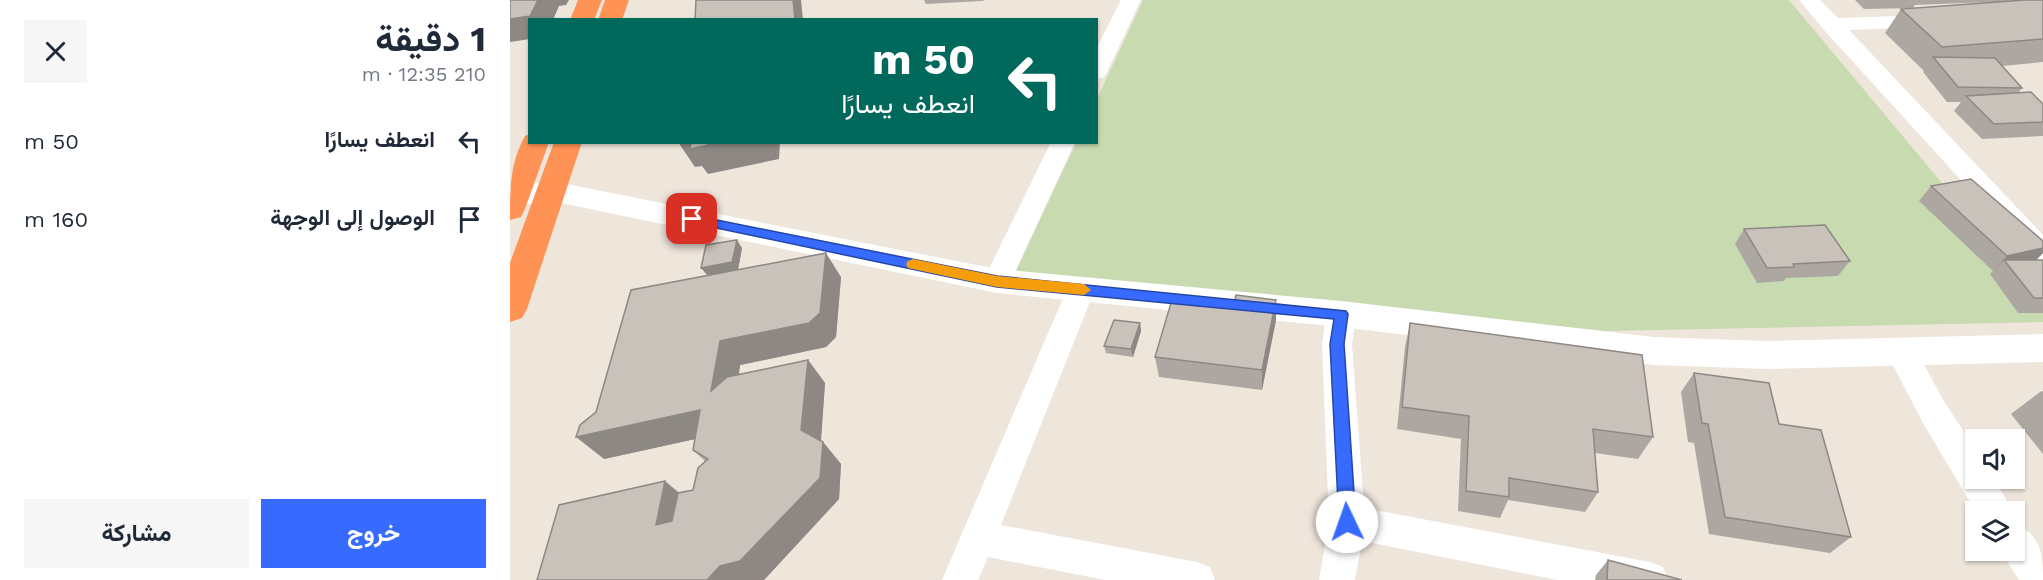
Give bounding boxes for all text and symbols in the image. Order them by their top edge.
text: 1 دقيقة [375,18,486,60]
button: close [24,20,87,83]
text: 50 m [872,35,975,84]
icon: left [996,42,1074,120]
text: 210 m · 12:35 [362,62,486,86]
text: انعطف يسارًا [841,88,975,120]
icon: left [453,125,486,158]
text: انعطف يسارًا [325,127,435,152]
text: 50 m [24,129,79,154]
pin [666,193,717,244]
icon: arrive [675,202,708,235]
icon: arrive [453,203,486,236]
text: الوصول إلى الوجهة [270,205,435,230]
text: 160 m [24,207,88,232]
map controls [1965,429,2025,561]
button: sound [1965,429,2025,489]
position arrow [1315,490,1379,554]
button: مشاركة [24,499,249,568]
button: خروج [261,499,486,568]
button: layers [1965,501,2025,561]

